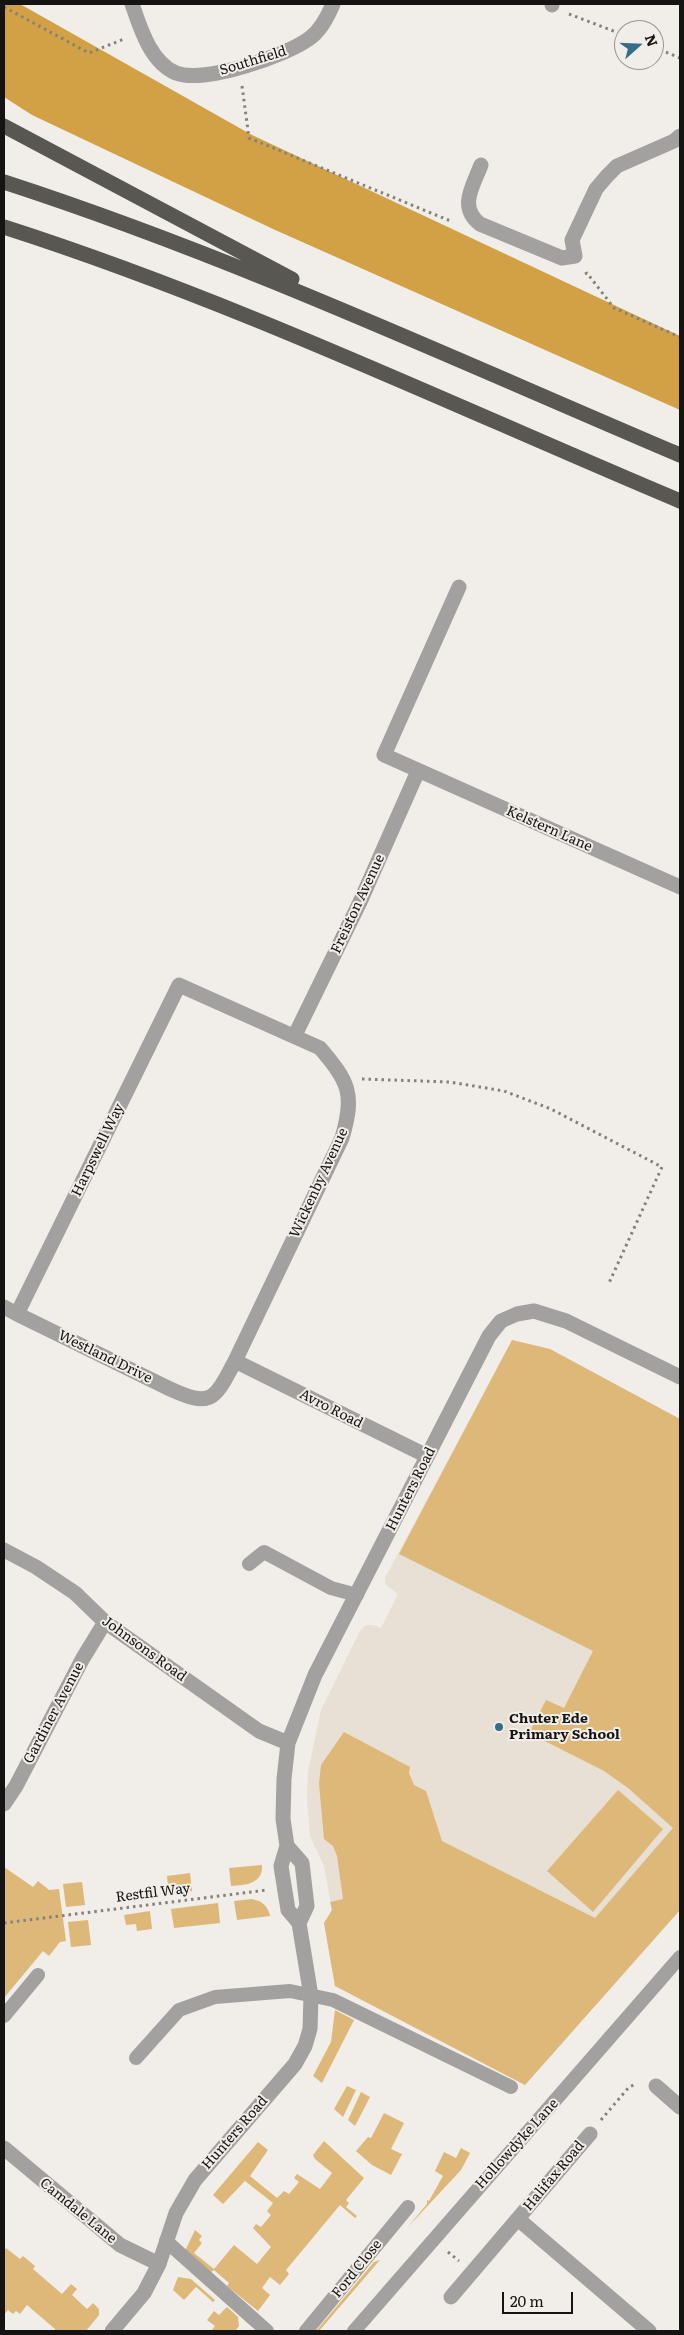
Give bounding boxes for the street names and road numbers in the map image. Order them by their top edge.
street label: Southfield [218,43,288,79]
street label: Kelstern Lane [503,803,595,855]
street label: Freiston Avenue [328,852,388,956]
street label: Harpswell Way [68,1101,128,1199]
street label: Wickenby Avenue [286,1125,352,1241]
street label: Westland Drive [55,1327,155,1387]
street label: Avro Road [297,1386,365,1432]
street label: Hunters Road [383,1444,439,1534]
street label: Johnsons Road [99,1613,189,1685]
street label: Gardiner Avenue [20,1659,88,1767]
street label: Restfil Way [115,1880,191,1906]
street label: Hunters Road [199,2093,271,2173]
street label: Hollowdyke Lane [472,2095,562,2193]
street label: Halifax Road [520,2138,588,2214]
street label: Camdale Lane [36,2175,120,2247]
street label: Ford Close [329,2237,385,2301]

